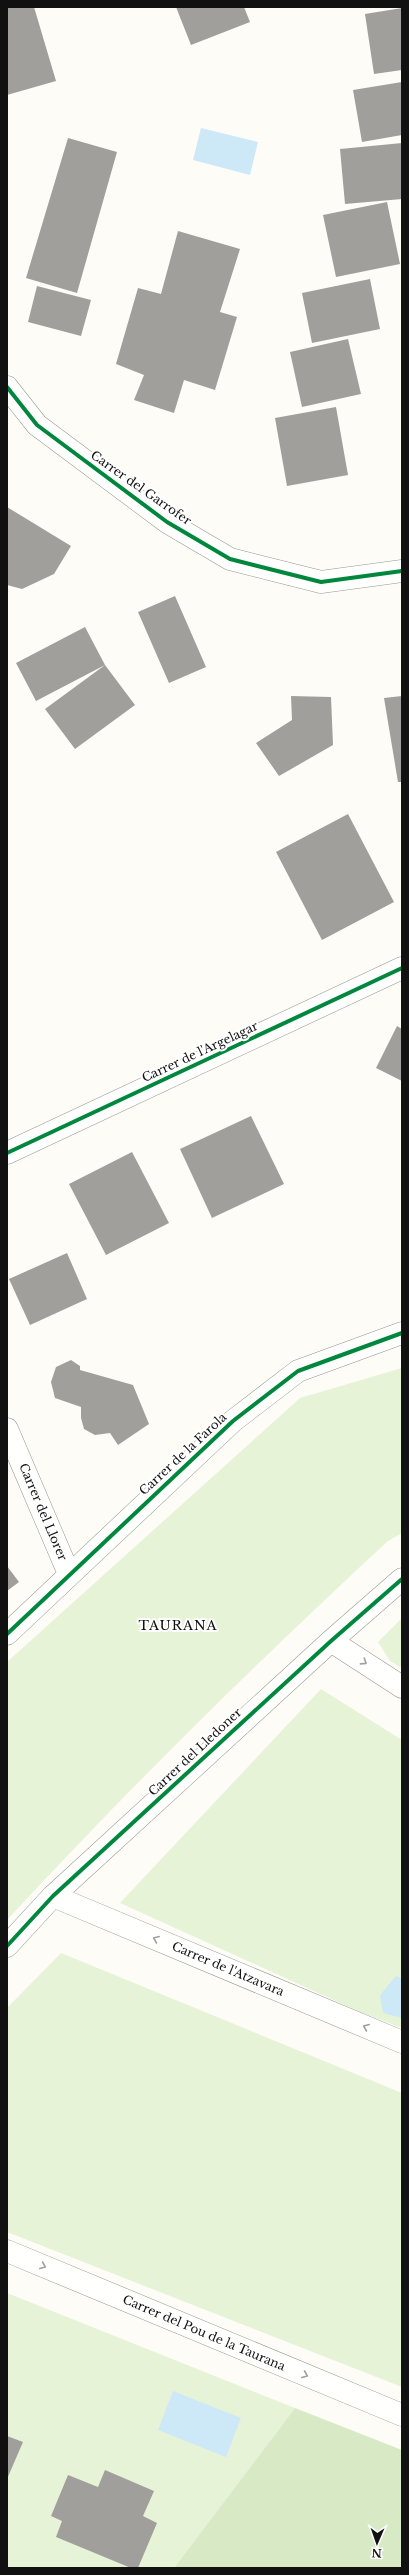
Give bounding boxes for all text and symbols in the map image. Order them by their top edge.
street label: Carrer del Garrofer [88,447,195,528]
street label: Carrer de l'Argelagar [139,1018,261,1085]
street label: Carrer de la Farola [136,1409,230,1498]
street label: Carrer del Llorer [16,1461,71,1563]
district label: TAURANA [138,1617,218,1634]
one-way arrow [360,1657,367,1665]
street label: Carrer del Lledoner [145,1704,245,1799]
one-way arrow [152,1935,159,1943]
street label: Carrer de l'Atzavara [170,1938,287,1999]
one-way arrow [363,2023,370,2031]
one-way arrow [39,2261,46,2269]
street label: Carrer del Pou de la Taurana [121,2291,288,2374]
one-way arrow [301,2370,309,2378]
north arrow [357,2523,397,2563]
text: N [371,2546,382,2560]

